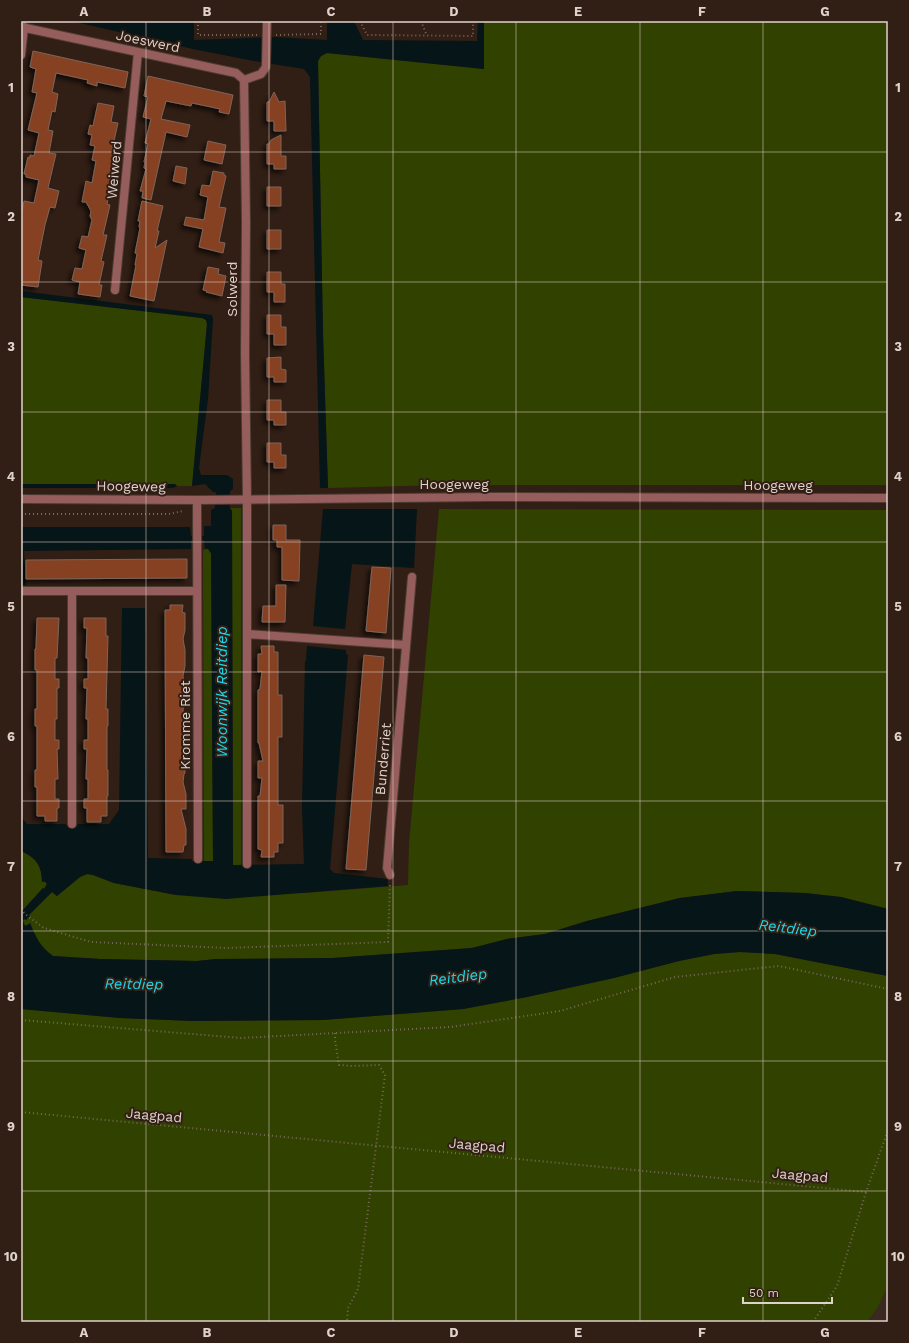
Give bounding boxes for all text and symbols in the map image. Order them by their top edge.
text: A [80,4,89,19]
text: B [203,4,212,19]
text: C [327,4,336,19]
text: D [449,4,459,19]
text: E [574,4,582,19]
text: F [698,4,706,19]
text: G [820,4,830,19]
street label: Joeswerd [115,26,181,56]
text: 1 [8,80,14,95]
text: 1 [895,80,901,95]
street label: Weiwerd [103,140,125,200]
text: 2 [7,209,15,224]
text: 2 [894,209,902,224]
street label: Solwerd [224,261,240,317]
text: 3 [7,339,15,354]
text: 3 [894,339,902,354]
text: 4 [7,469,16,484]
text: 4 [894,469,903,484]
street label: Hoogeweg [419,476,489,492]
street label: Hoogeweg [96,477,166,495]
street label: Hoogeweg [743,477,813,493]
text: 5 [7,599,15,614]
text: 5 [894,599,902,614]
water label: Woonwijk Reitdiep [213,626,231,758]
street label: Kromme Riet [177,680,193,770]
street label: Bunderriet [372,722,394,796]
text: 6 [7,729,15,744]
text: 6 [894,729,902,744]
text: 7 [7,859,15,874]
text: 7 [894,859,902,874]
water label: Reitdiep [758,915,818,941]
water label: Reitdiep [428,964,488,990]
water label: Reitdiep [104,974,164,994]
text: 8 [7,989,15,1004]
text: 8 [894,989,902,1004]
street label: Jaagpad [125,1105,183,1125]
text: 9 [7,1119,15,1134]
text: 9 [894,1119,902,1134]
street label: Jaagpad [448,1135,506,1155]
street label: Jaagpad [771,1165,829,1185]
text: 10 [4,1249,18,1264]
text: 10 [891,1249,905,1264]
scale bar [743,1279,832,1305]
text: 50 m [749,1286,779,1300]
text: A [80,1325,89,1340]
text: B [203,1325,212,1340]
text: C [327,1325,336,1340]
text: D [449,1325,459,1340]
text: E [574,1325,582,1340]
text: F [698,1325,706,1340]
text: G [820,1325,830,1340]

